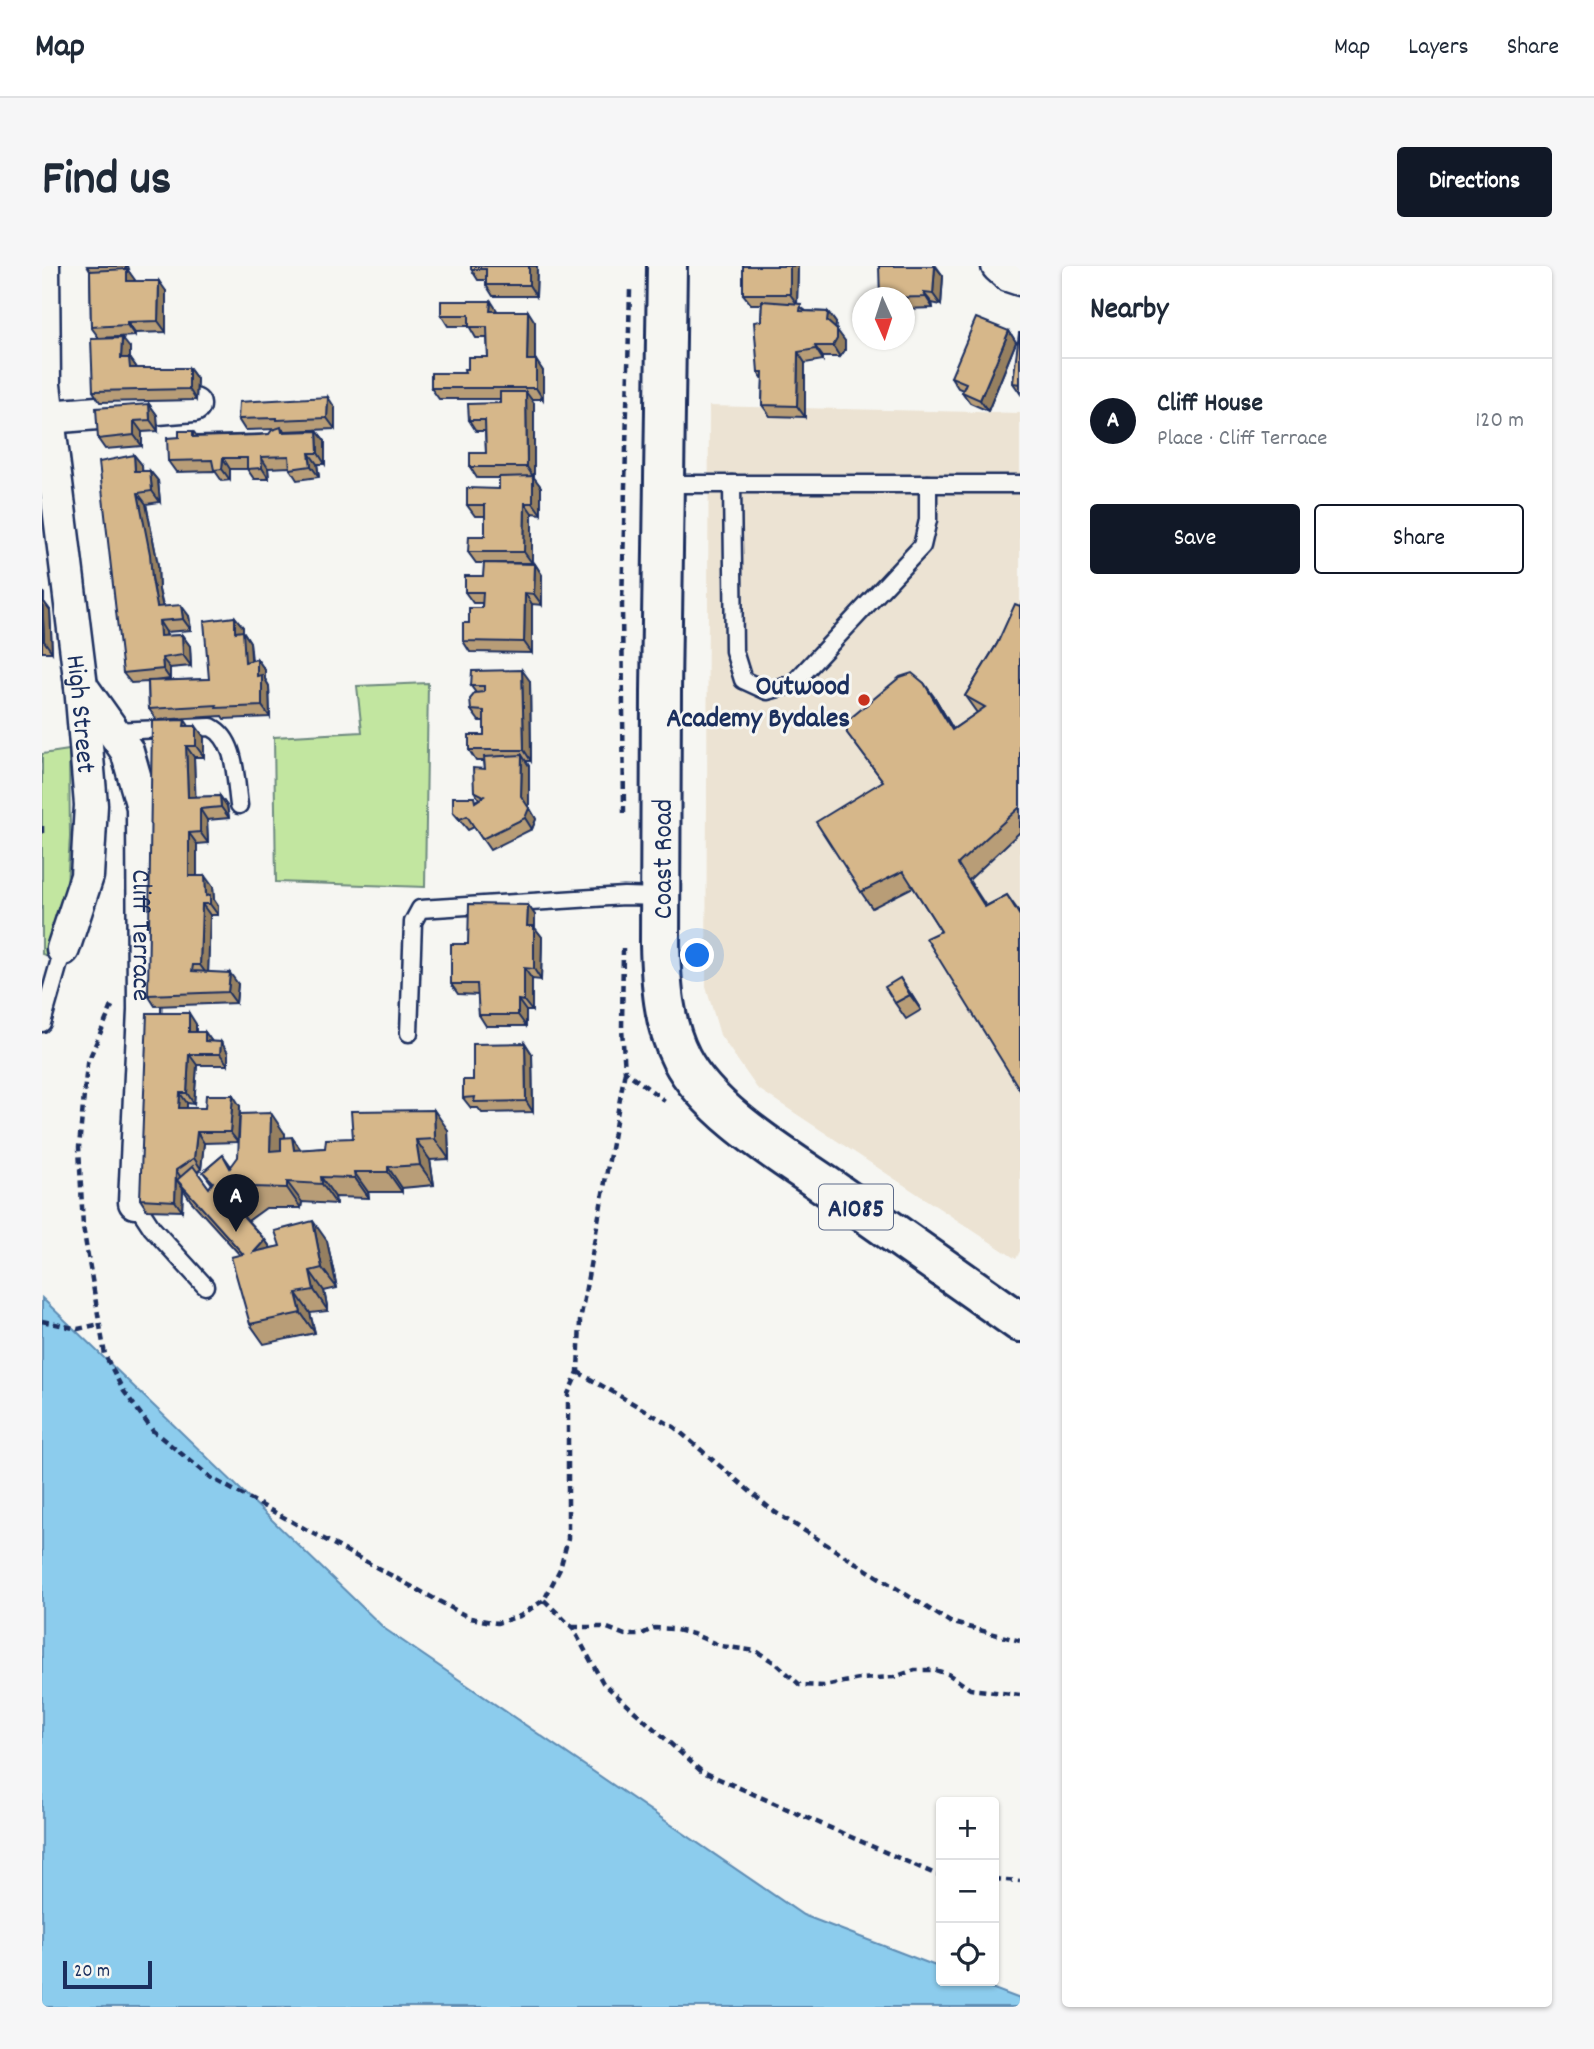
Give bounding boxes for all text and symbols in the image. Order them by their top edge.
text: Map [35,25,85,72]
text: Map [1334,31,1370,65]
text: Layers [1408,31,1469,65]
text: Share [1507,31,1559,65]
text: Find us [42,147,171,217]
button: Directions [1397,147,1552,217]
north arrow [852,287,915,350]
text: Nearby [1090,290,1168,333]
text: Cliff House [1157,386,1263,423]
text: A [1107,405,1119,438]
text: 120 m [1475,405,1524,438]
text: Place · Cliff Terrace [1157,423,1327,456]
button: Save [1090,504,1300,574]
button: Share [1314,504,1524,574]
street label: High Street [52,653,103,775]
place label: Outwood Academy Bydales [666,669,850,741]
marker: Outwood Academy Bydales [856,692,872,708]
street label: Coast Road [646,799,686,919]
street label: Cliff Terrace [118,869,159,1001]
your location [680,938,714,972]
pin: A [213,1174,259,1232]
road number: A1085 [819,1184,893,1230]
map controls [936,1797,999,1986]
button: + [936,1797,999,1860]
button: − [936,1860,999,1923]
button: locate [936,1923,999,1986]
scale bar [63,1958,152,1990]
text: 20 m [74,1959,110,1986]

